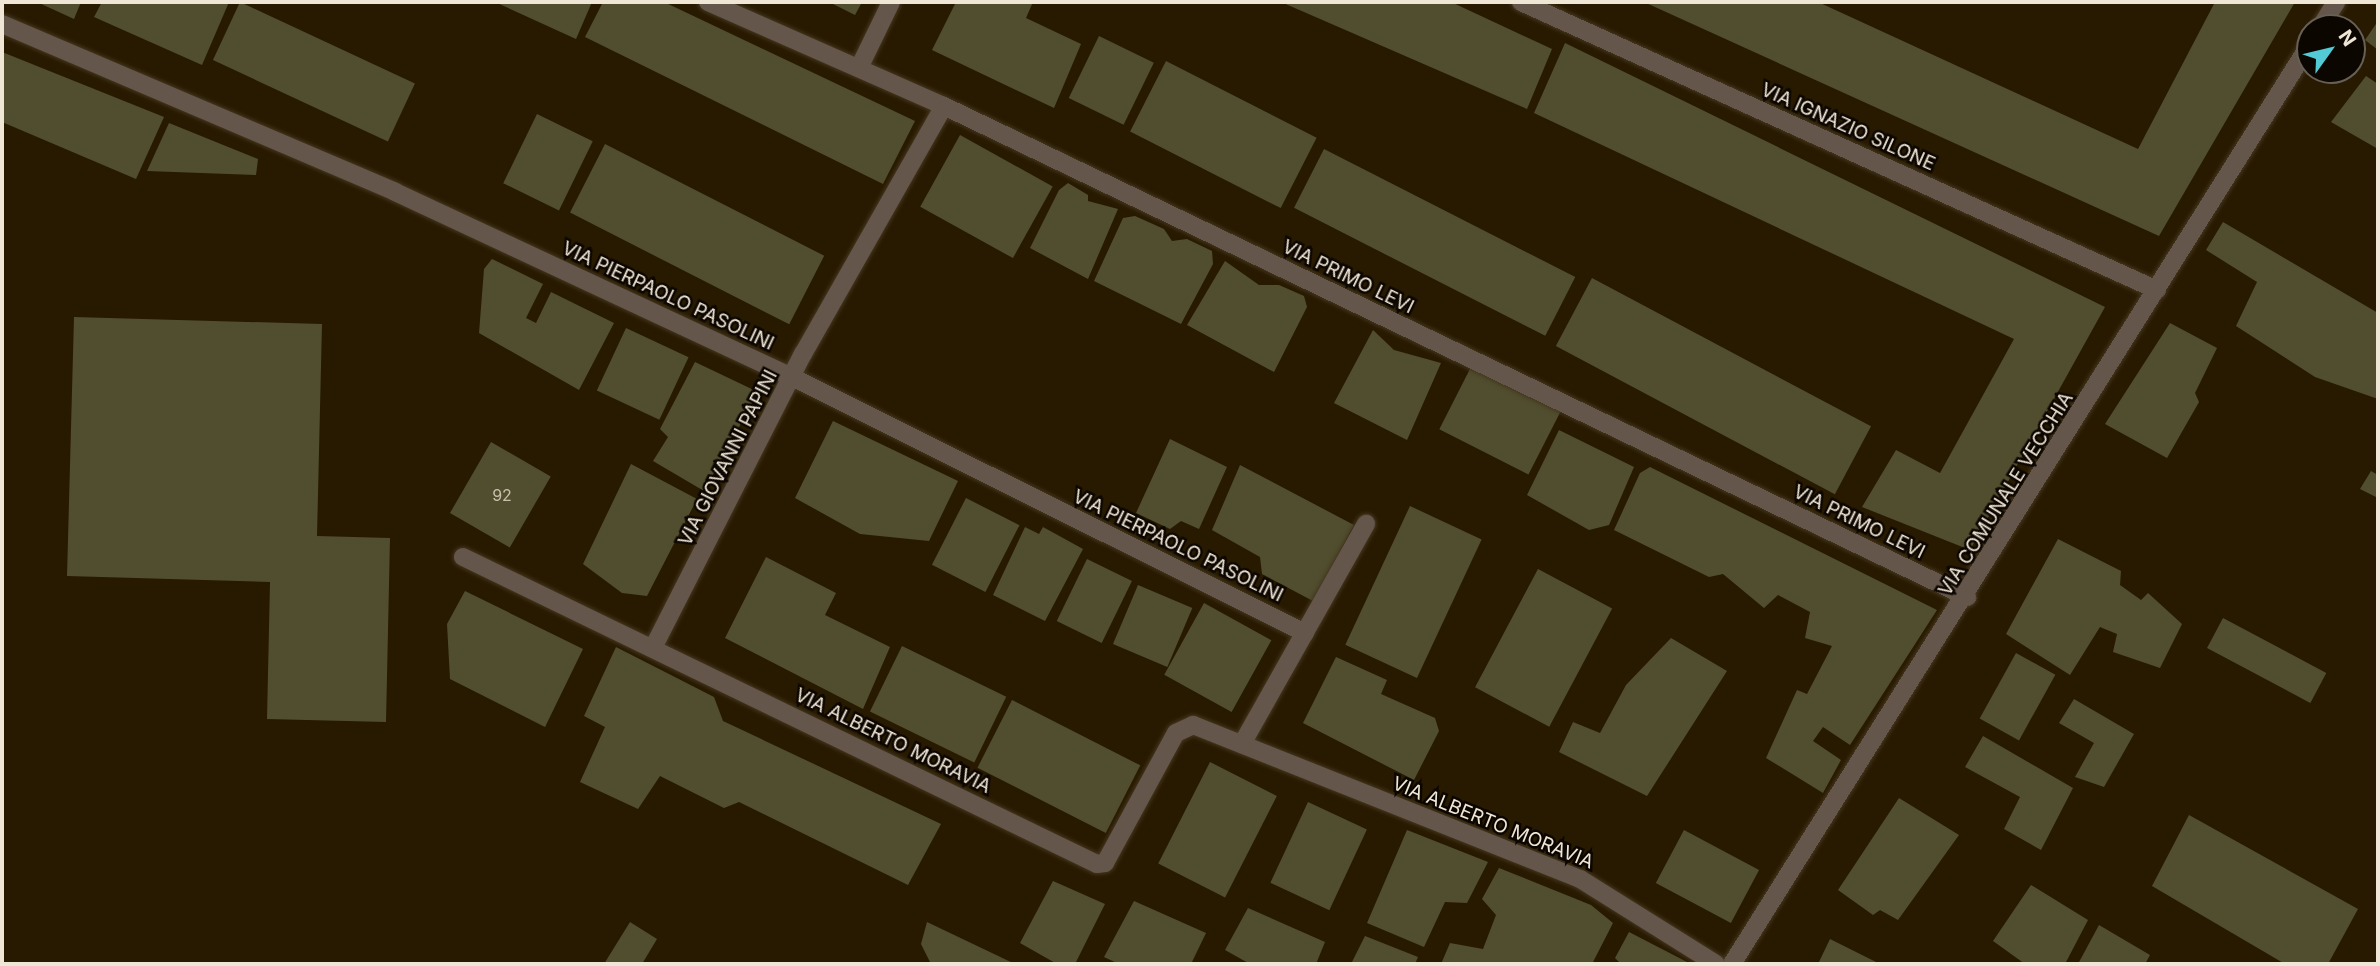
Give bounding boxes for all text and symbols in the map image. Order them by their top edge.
north arrow [2296,14,2366,84]
text: N [2334,26,2361,51]
street label: VIA IGNAZIO SILONE [1757,78,1939,176]
street label: VIA PRIMO LEVI [1278,235,1418,319]
street label: VIA PIERPAOLO PASOLINI [558,237,778,355]
street label: VIA GIOVANNI PAPINI [674,366,782,550]
street label: VIA COMUNALE VECCHIA [1934,388,2078,600]
street label: VIA PRIMO LEVI [1789,480,1929,564]
house number: 92 [492,485,512,505]
street label: VIA PIERPAOLO PASOLINI [1069,485,1287,607]
street label: VIA ALBERTO MORAVIA [791,684,995,798]
street label: VIA ALBERTO MORAVIA [1389,772,1597,874]

